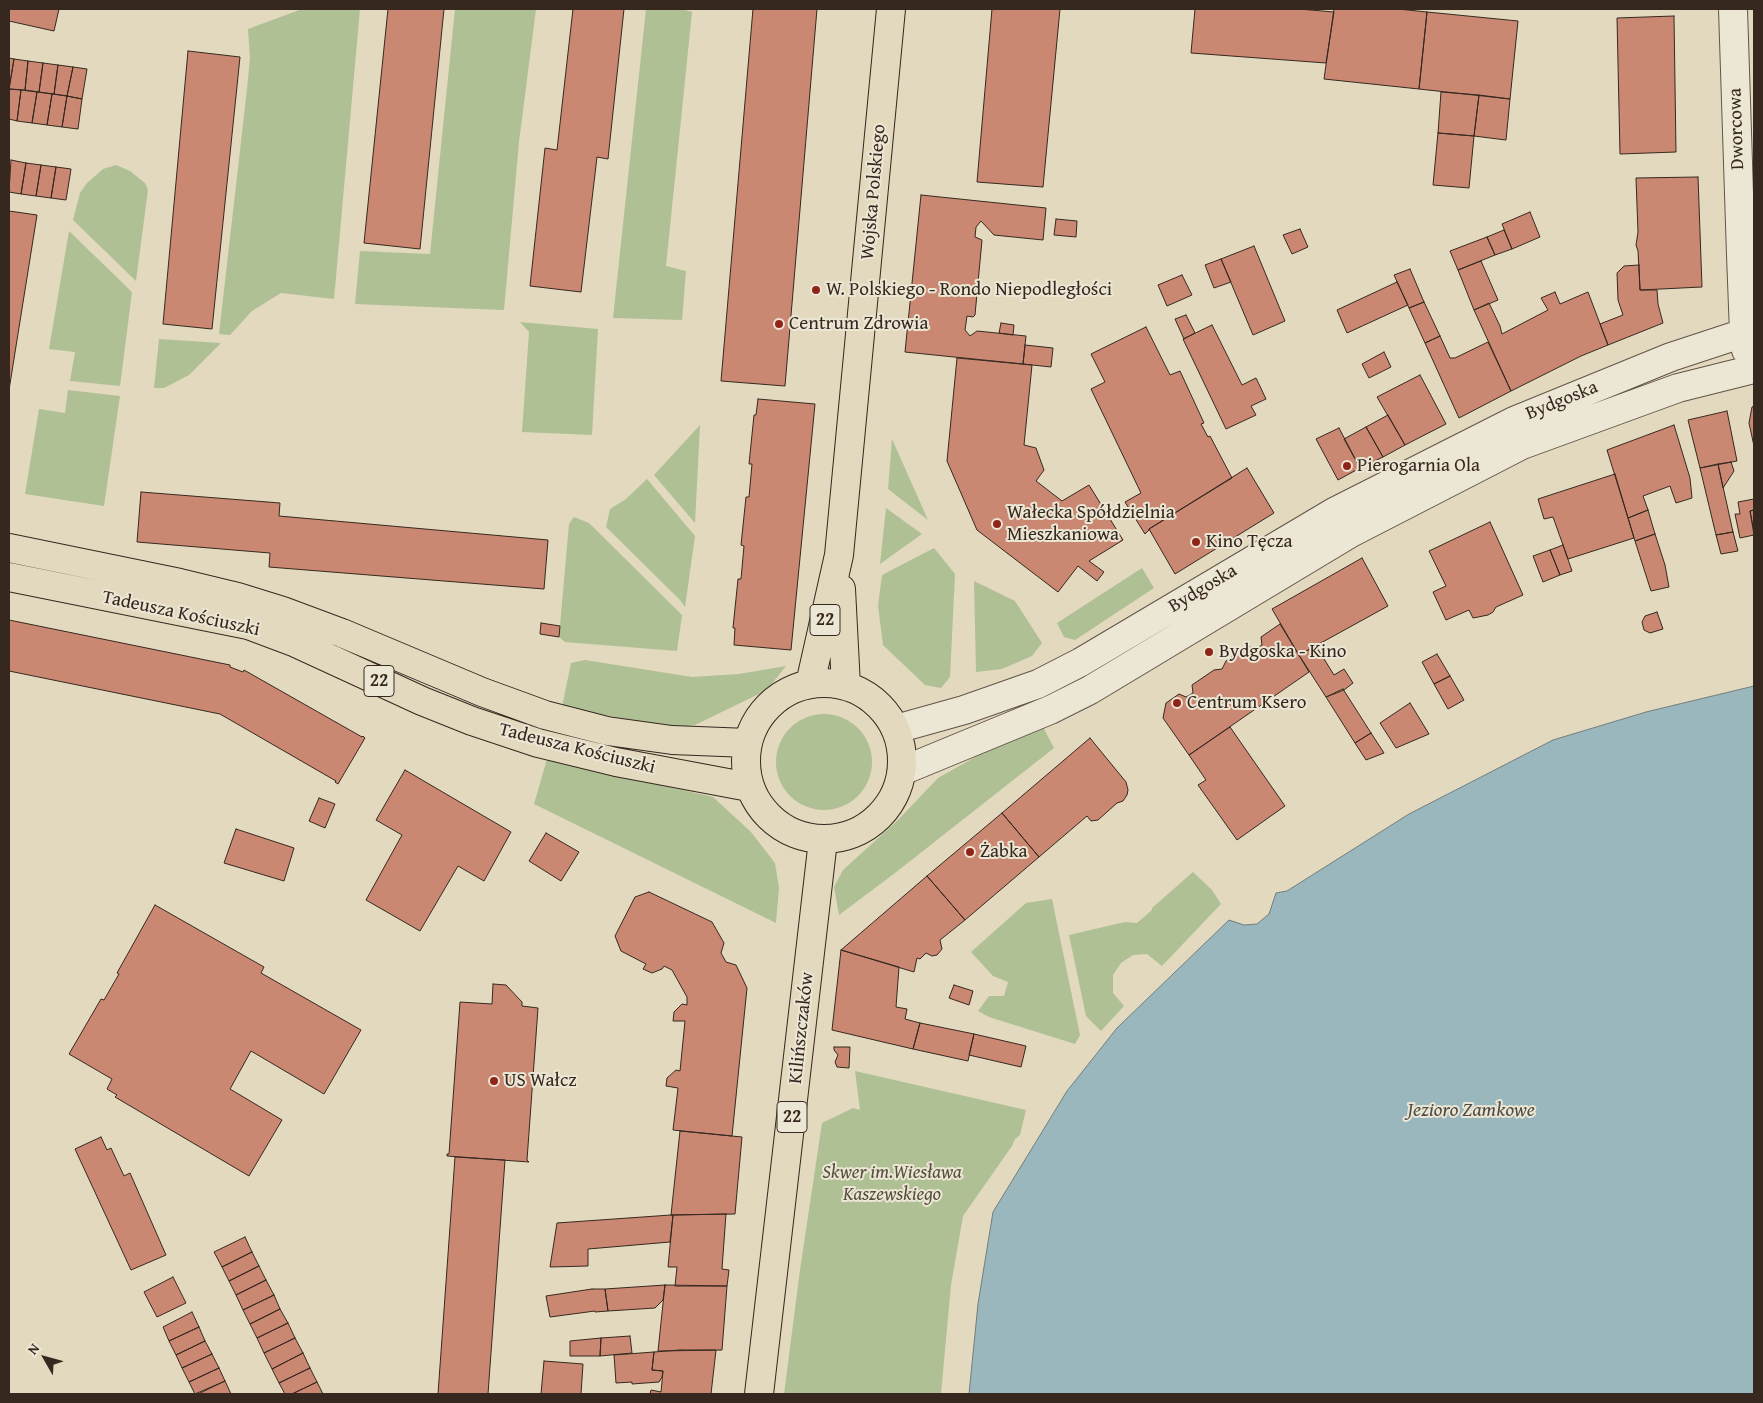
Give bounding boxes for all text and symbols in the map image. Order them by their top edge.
street label: Dworcowa [1724,88,1750,170]
street label: Wojska Polskiego [857,123,891,261]
place label: W. Polskiego - Rondo Niepodległości [826,279,1112,301]
marker: W. Polskiego - Rondo Niepodległości [810,284,822,296]
place label: Centrum Zdrowia [789,313,928,335]
marker: Centrum Zdrowia [773,318,785,330]
street label: Bydgoska [1523,376,1601,426]
place label: Pierogarnia Ola [1357,455,1480,477]
marker: Pierogarnia Ola [1341,460,1353,472]
place label: Wałecka Spółdzielnia Mieszkaniowa [1007,502,1175,546]
marker: Wałecka Spółdzielnia Mieszkaniowa [991,518,1003,530]
place label: Kino Tęcza [1206,531,1292,553]
marker: Kino Tęcza [1190,536,1202,548]
street label: Bydgoska [1165,560,1241,618]
street label: Tadeusza Kościuszki [100,586,262,642]
road number: 22 [810,604,840,636]
place label: Bydgoska - Kino [1219,641,1347,663]
marker: Bydgoska - Kino [1203,646,1215,658]
road number: 22 [364,666,394,696]
place label: Centrum Ksero [1187,692,1306,714]
marker: Centrum Ksero [1171,697,1183,709]
street label: Tadeusza Kościuszki [496,719,658,779]
place label: Żabka [980,841,1028,863]
marker: Żabka [964,846,976,858]
street label: Kilińszczaków [785,971,819,1085]
place label: US Wałcz [504,1070,577,1092]
marker: US Wałcz [488,1075,500,1087]
water label: Jezioro Zamkowe [1407,1099,1535,1123]
road number: 22 [777,1102,807,1132]
park label: Skwer im.Wiesława Kaszewskiego [822,1162,962,1206]
north arrow [20,1333,70,1383]
text: N [22,1339,44,1359]

